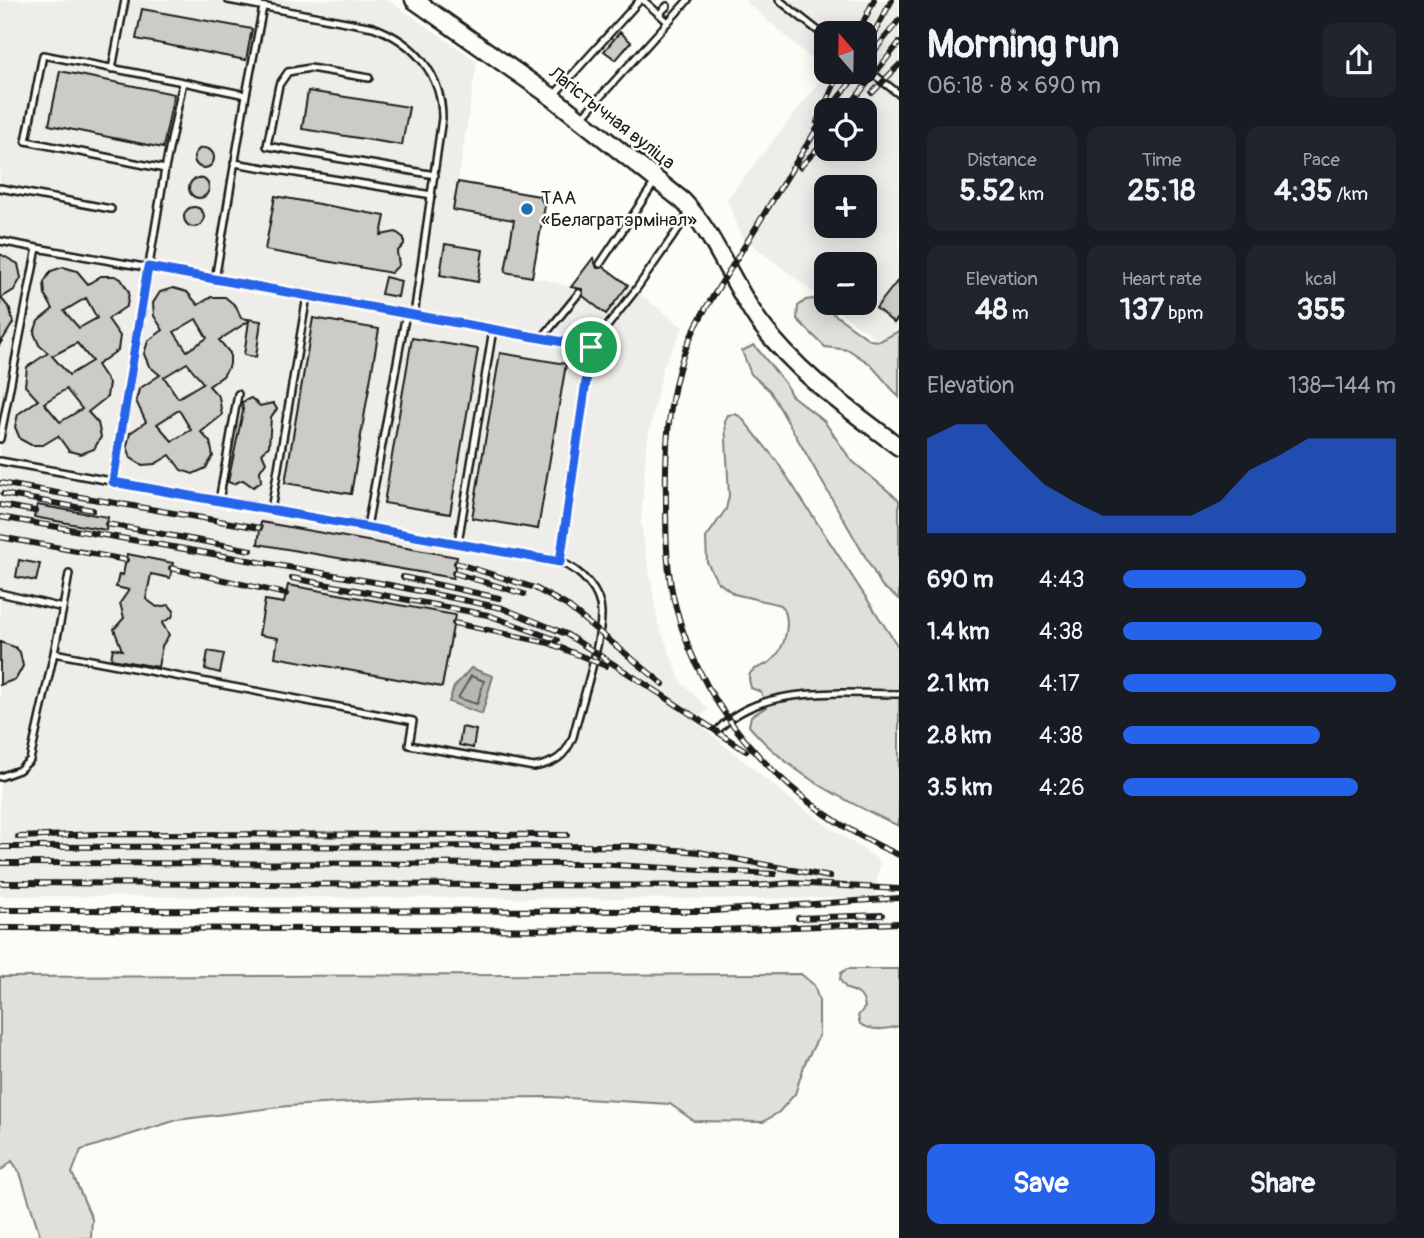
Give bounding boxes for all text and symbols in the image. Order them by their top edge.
north arrow [814,21,877,84]
map controls [814,21,877,315]
text: Morning run [927,21,1119,69]
button: share [1322,23,1396,97]
street label: Лагістычная вуліца [543,61,680,175]
text: 06:18 · 8 × 690 m [927,71,1101,100]
button: locate [814,98,877,161]
text: Distance [967,148,1037,172]
text: Time [1142,148,1181,172]
text: Pace [1302,148,1340,172]
text: 5.52 [959,172,1015,209]
text: 25:18 [1128,172,1195,209]
text: 4:35 [1274,172,1333,209]
button: + [814,175,877,238]
text: km [1015,182,1044,206]
text: /km [1333,182,1368,206]
place label: ТАА «Белагратэрмінал» [541,186,697,232]
marker: ТАА «Белагратэрмінал» [519,201,535,217]
button: − [814,252,877,315]
text: Elevation [966,267,1038,291]
text: Heart rate [1121,267,1202,291]
text: kcal [1306,267,1337,291]
text: 48 [975,291,1008,328]
text: 137 [1120,291,1164,328]
text: 355 [1297,291,1346,328]
text: m [1008,301,1029,325]
text: bpm [1164,301,1203,325]
pin [561,317,621,377]
icon: arrive [572,328,610,366]
text: Elevation [927,371,1015,400]
text: 138–144 m [1288,371,1396,400]
text: 690 m [927,565,993,594]
text: 4:43 [1039,565,1085,594]
text: 1.4 km [927,617,989,646]
text: 4:38 [1039,617,1083,646]
text: 2.1 km [927,669,989,698]
text: 4:17 [1039,669,1080,698]
text: 2.8 km [927,721,992,750]
text: 4:38 [1039,721,1083,750]
text: 3.5 km [927,773,992,802]
text: 4:26 [1039,773,1085,802]
button: Save [927,1144,1155,1224]
button: Share [1169,1144,1396,1224]

